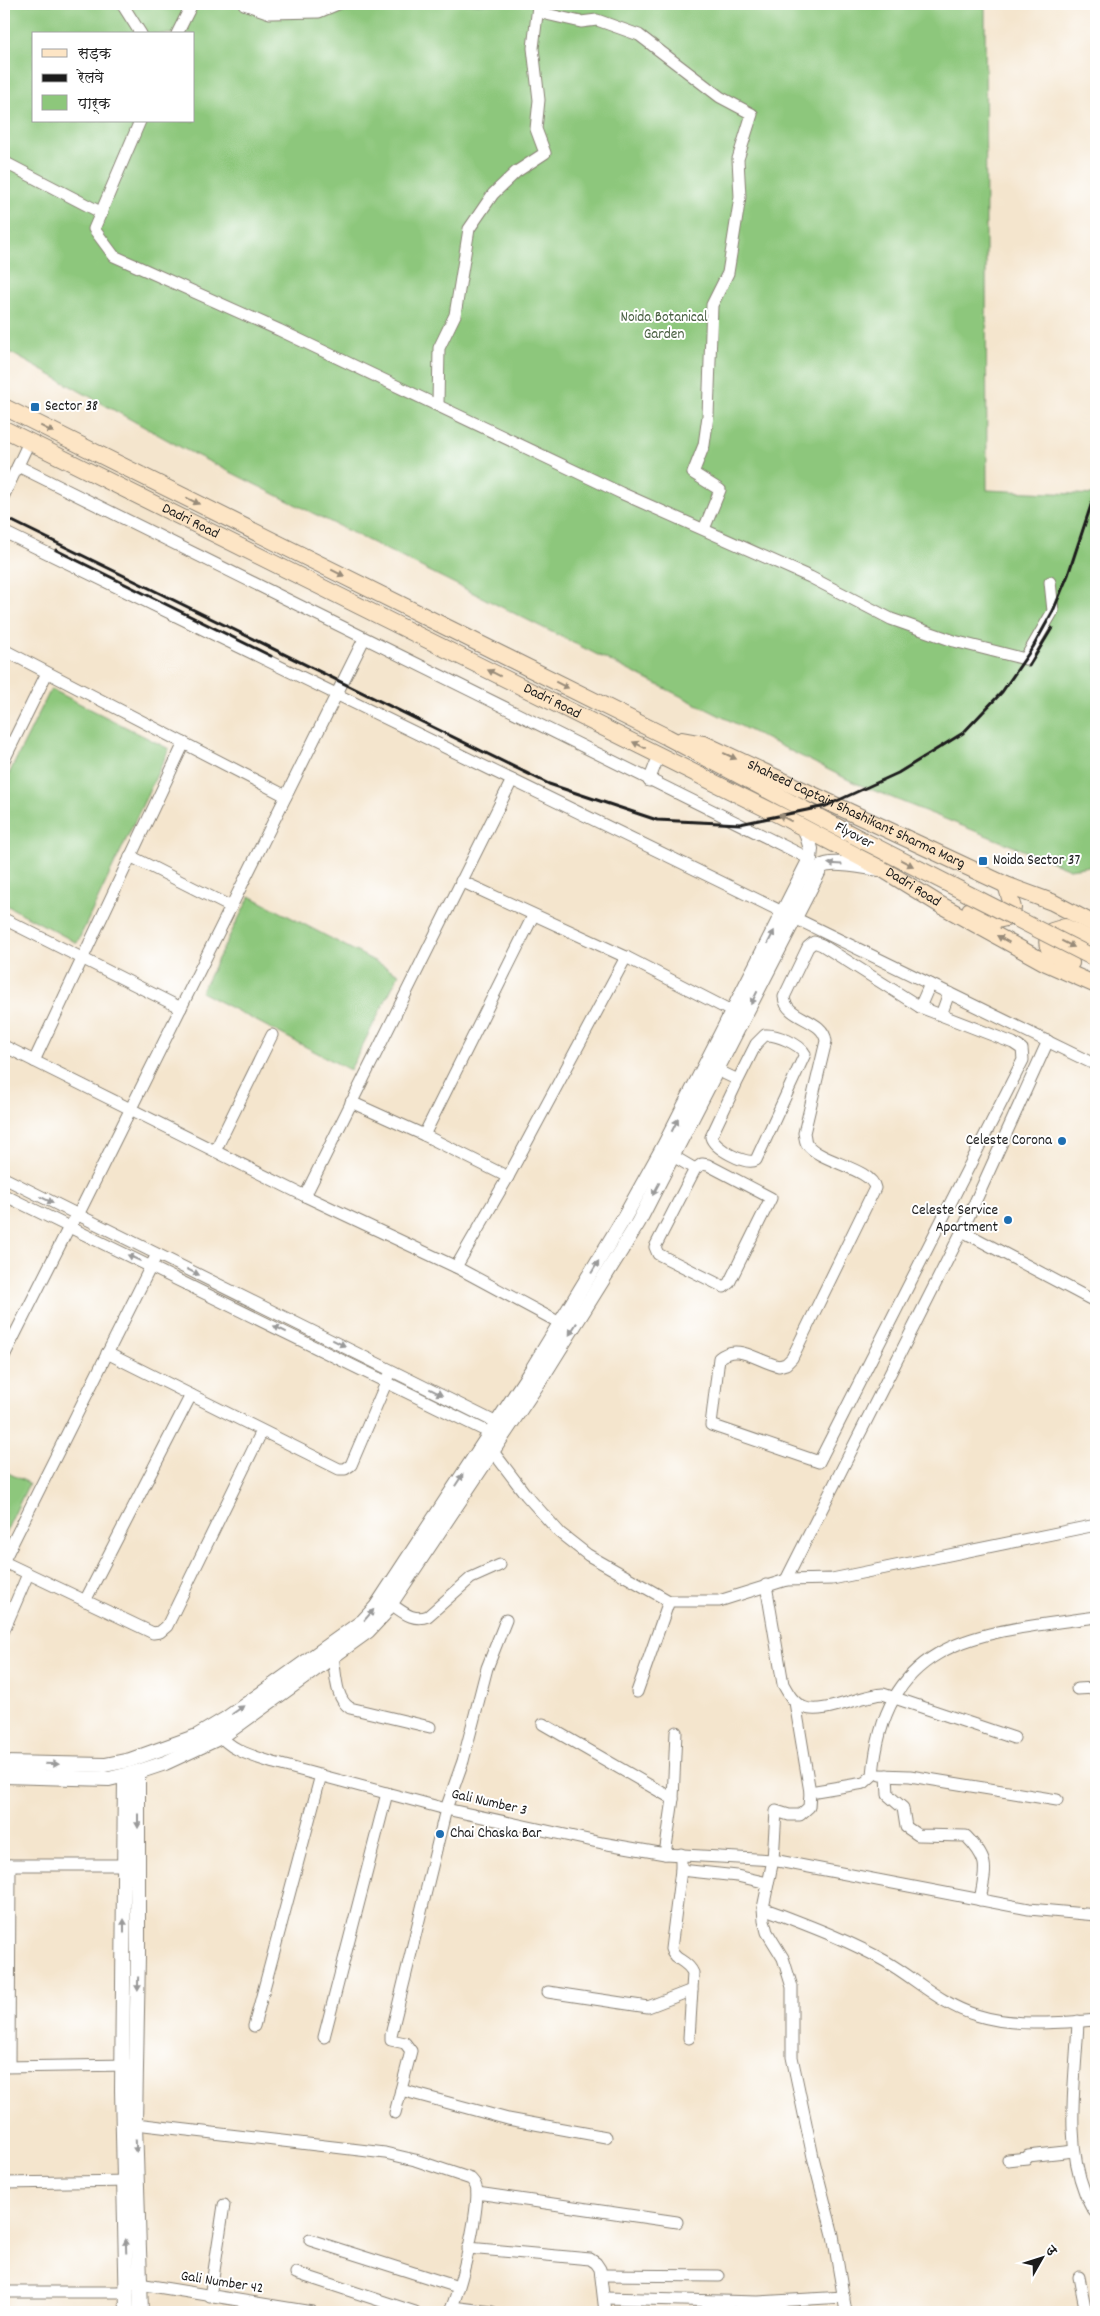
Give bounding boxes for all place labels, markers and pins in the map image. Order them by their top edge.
place label: Sector 38 [45,396,98,418]
marker: Sector 38 [29,401,41,413]
place label: Noida Sector 37 [993,850,1080,872]
marker: Noida Sector 37 [977,855,989,867]
place label: Celeste Corona [966,1130,1053,1152]
marker: Celeste Corona [1056,1135,1068,1147]
place label: Celeste Service Apartment [912,1200,998,1239]
marker: Celeste Service Apartment [1002,1214,1014,1226]
place label: Chai Chaska Bar [450,1823,542,1845]
marker: Chai Chaska Bar [434,1828,446,1840]

